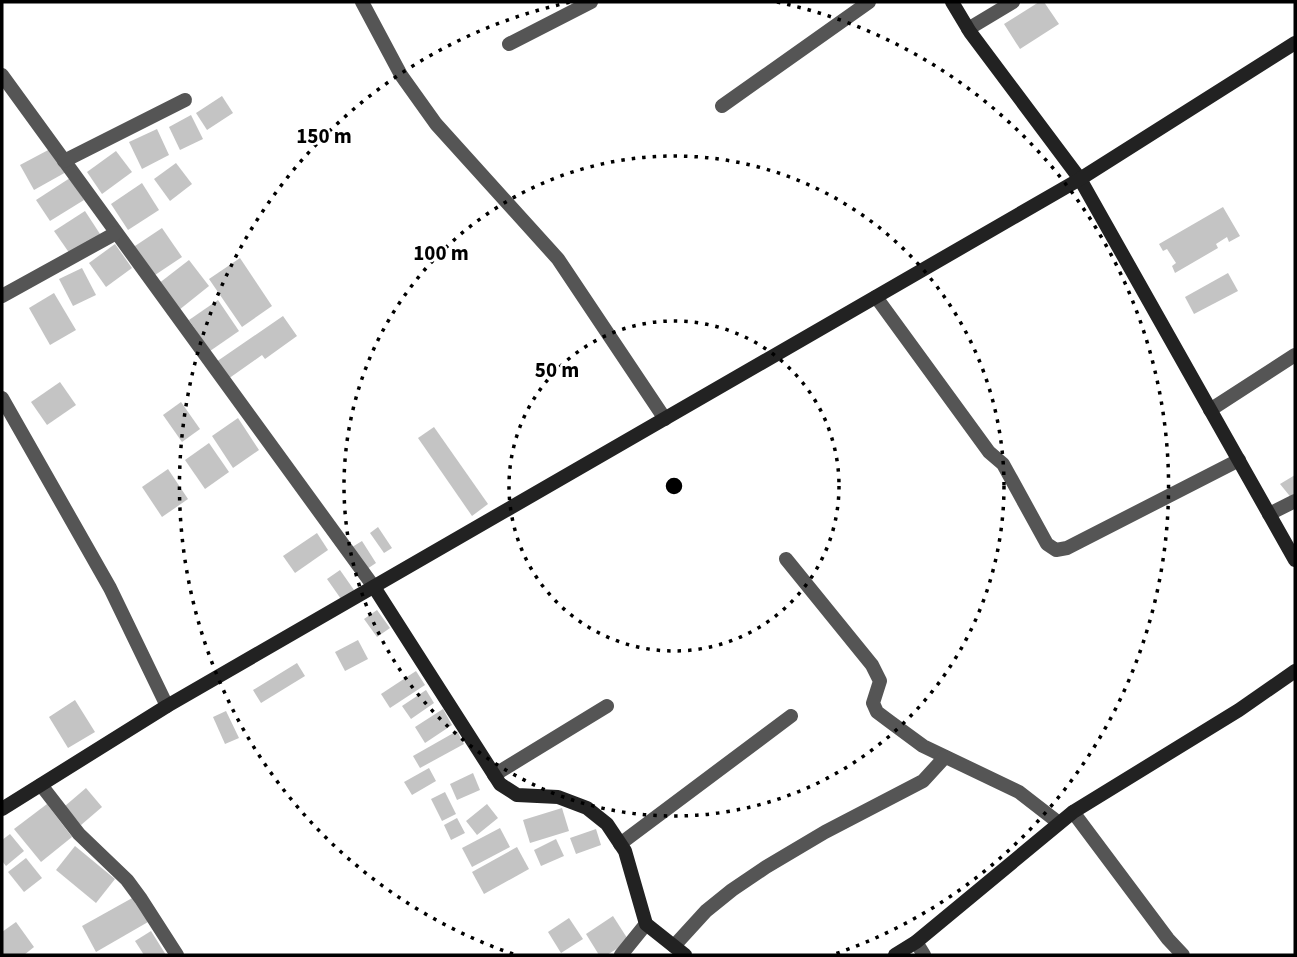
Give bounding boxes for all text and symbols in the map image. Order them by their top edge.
text: 150 m [296,121,352,151]
text: 100 m [413,238,469,268]
text: 50 m [535,355,579,385]
centre of rings [662,474,686,498]

